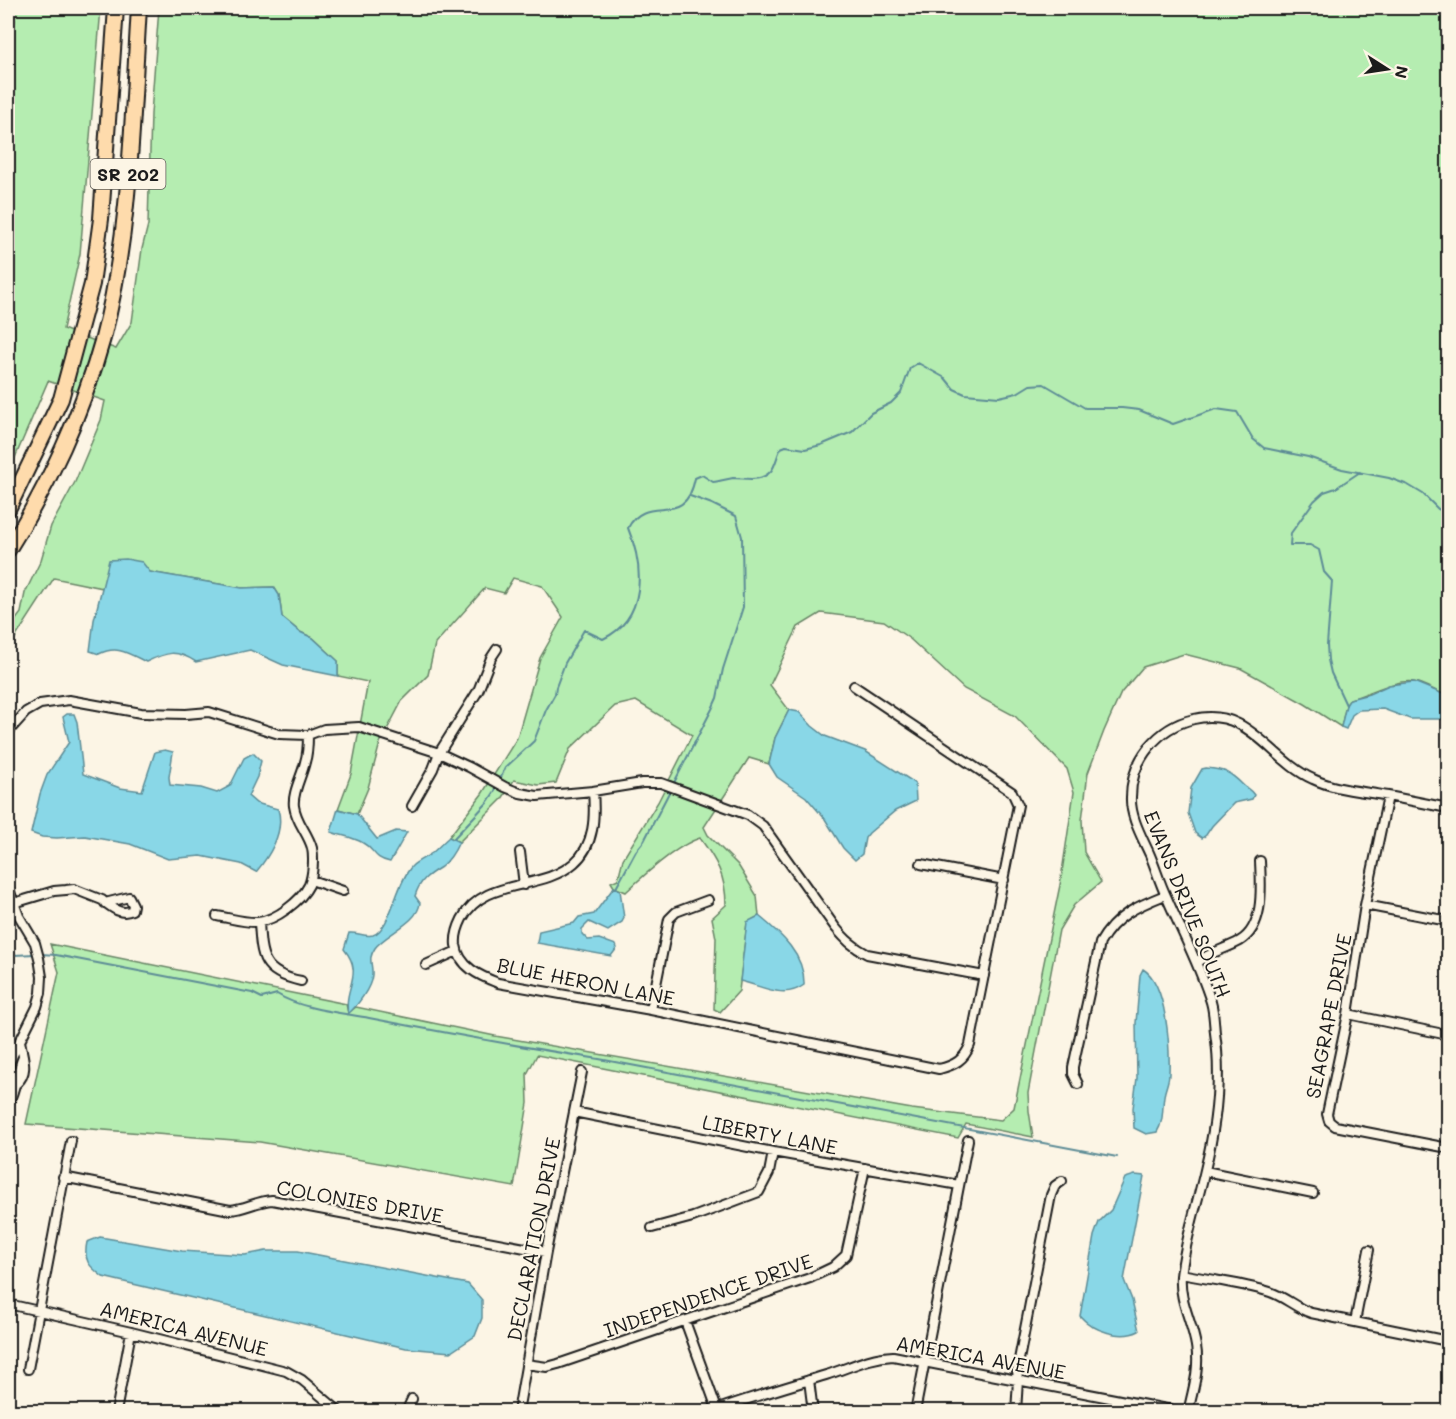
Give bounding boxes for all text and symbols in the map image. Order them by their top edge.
north arrow [1357,39,1417,99]
text: N [1391,64,1414,80]
road number: SR 202 [90,159,166,189]
street label: EVANS DRIVE SOUTH [1139,807,1237,1001]
street label: SEAGRAPE DRIVE [1299,931,1357,1101]
street label: BLUE HERON LANE [495,951,677,1011]
street label: LIBERTY LANE [700,1108,840,1160]
street label: DECLARATION DRIVE [500,1135,566,1343]
street label: COLONIES DRIVE [275,1174,445,1228]
street label: INDEPENDENCE DRIVE [600,1247,816,1343]
street label: AMERICA AVENUE [97,1295,271,1361]
street label: AMERICA AVENUE [894,1329,1068,1385]

